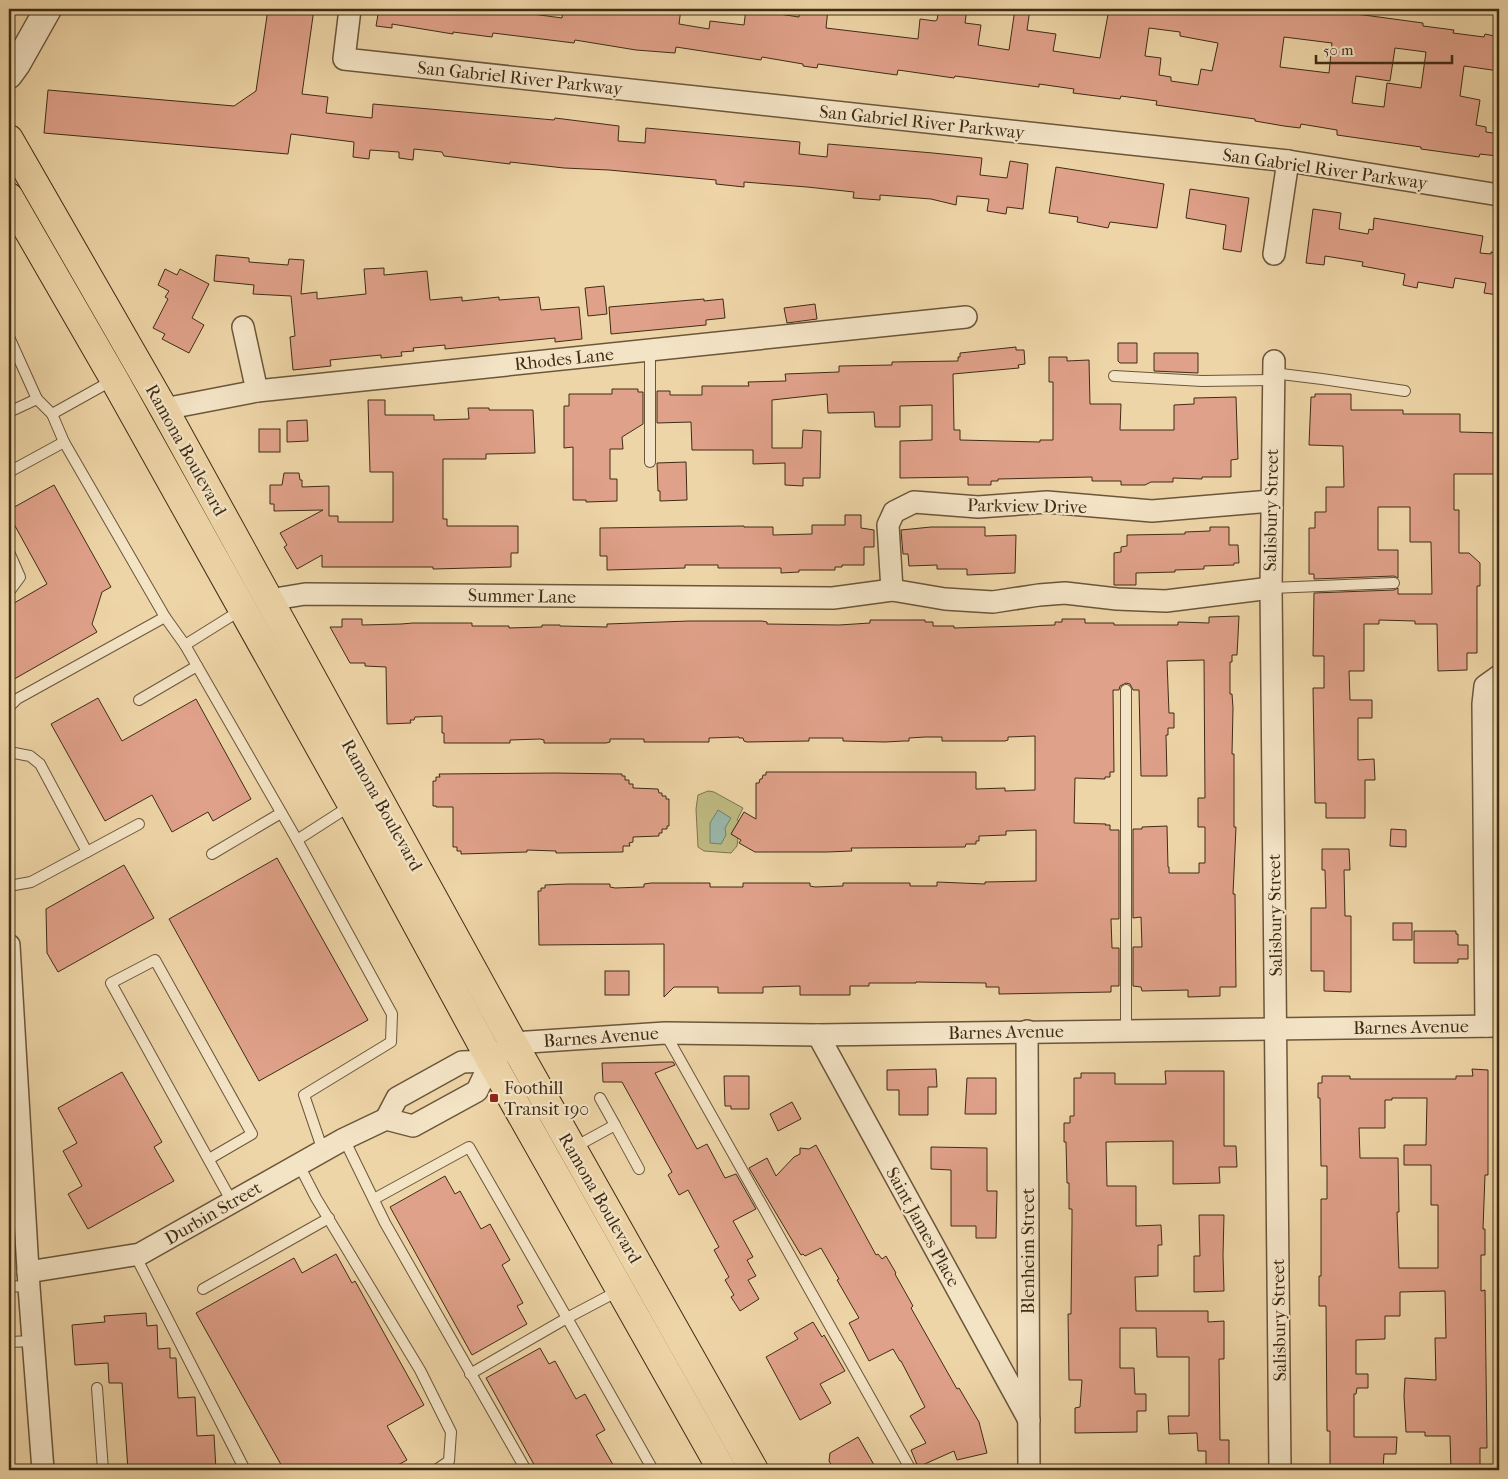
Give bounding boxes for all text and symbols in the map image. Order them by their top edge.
scale bar [1316,32,1452,64]
text: 50 m [1323,41,1354,59]
street label: San Gabriel River Parkway [416,57,625,100]
street label: San Gabriel River Parkway [818,101,1027,144]
street label: San Gabriel River Parkway [1221,145,1430,194]
street label: Rhodes Lane [513,344,615,375]
street label: Ramona Boulevard [141,381,230,520]
street label: Salisbury Street [1260,448,1283,572]
street label: Parkview Drive [967,495,1087,518]
street label: Summer Lane [468,585,576,608]
street label: Ramona Boulevard [337,736,426,875]
street label: Salisbury Street [1264,853,1287,976]
street label: Barnes Avenue [1353,1016,1469,1039]
street label: Barnes Avenue [948,1021,1064,1044]
street label: Barnes Avenue [543,1023,659,1052]
place label: Foothill Transit 190 [504,1078,589,1120]
marker: Foothill Transit 190 [488,1092,500,1104]
street label: Ramona Boulevard [554,1129,646,1267]
street label: Saint James Place [881,1164,964,1291]
street label: Durbin Street [161,1177,266,1250]
street label: Blenheim Street [1018,1187,1039,1314]
street label: Salisbury Street [1268,1258,1291,1381]

